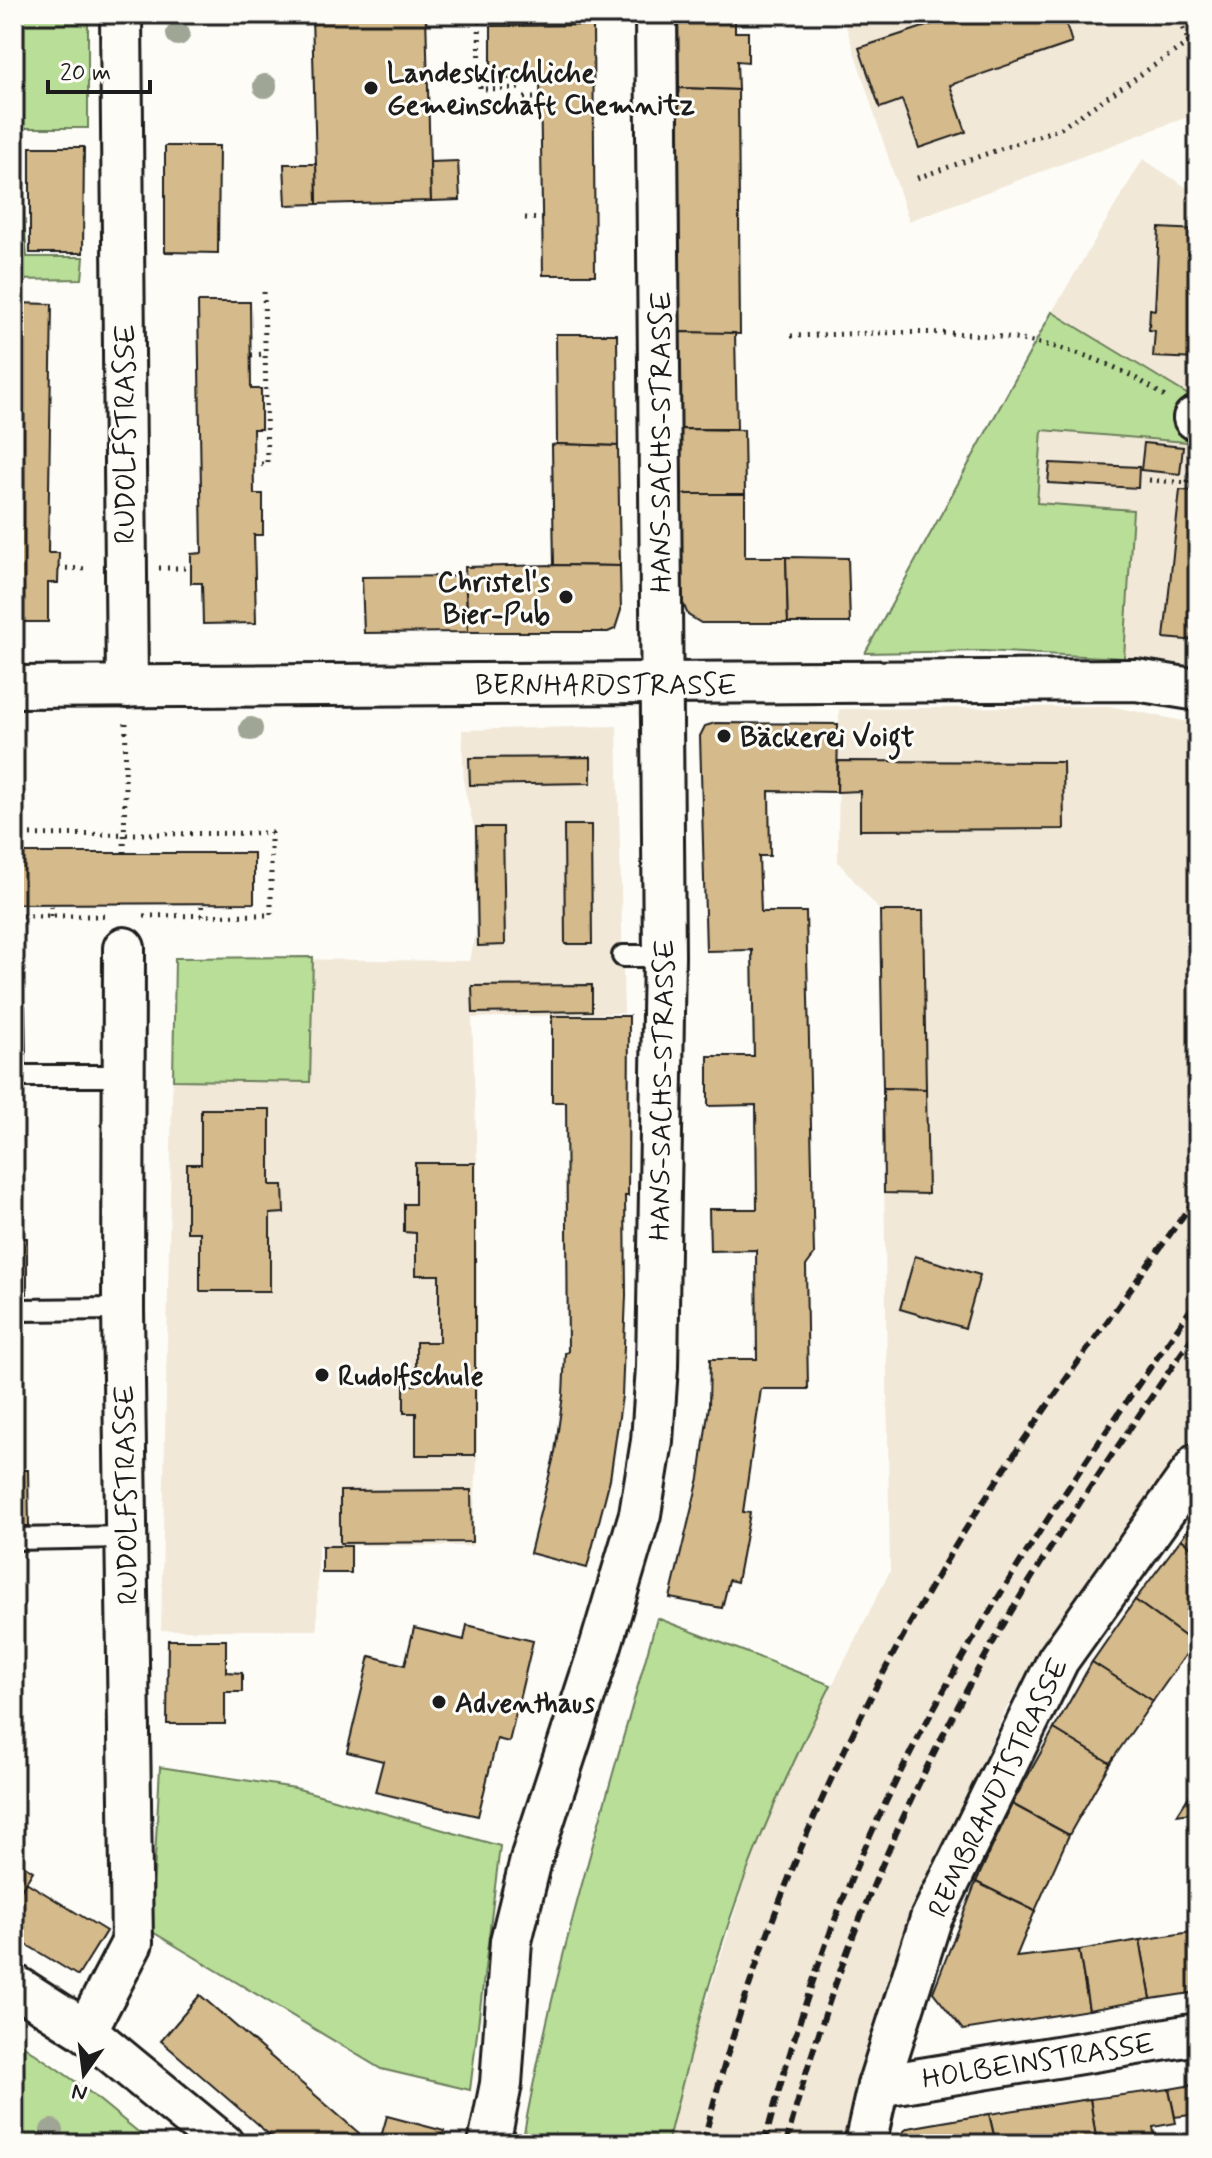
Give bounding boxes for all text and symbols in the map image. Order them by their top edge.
scale bar [48,44,150,94]
place label: Landeskirchliche Gemeinschaft Chemnitz [387,56,695,125]
text: 20 m [60,58,111,89]
marker: Landeskirchliche Gemeinschaft Chemnitz [362,79,380,97]
street label: HANS-SACHS-STRASSE [644,291,681,593]
street label: RUDOLFSTRASSE [108,324,145,544]
place label: Christel's Bier-Pub [438,565,551,634]
marker: Christel's Bier-Pub [557,588,575,606]
street label: BERNHARDSTRASSE [475,668,737,705]
place label: Bäckerei Voigt [740,720,914,760]
marker: Bäckerei Voigt [715,727,733,745]
street label: HANS-SACHS-STRASSE [642,939,685,1241]
place label: Rudolfschule [338,1359,484,1396]
marker: Rudolfschule [313,1366,331,1384]
street label: RUDOLFSTRASSE [107,1385,148,1605]
street label: REMBRANDTSTRASSE [920,1652,1078,1924]
place label: Adventhaus [455,1686,596,1723]
marker: Adventhaus [430,1693,448,1711]
street label: HOLBEINSTRASSE [920,2026,1157,2099]
north arrow [44,2034,124,2114]
text: N [69,2076,90,2107]

